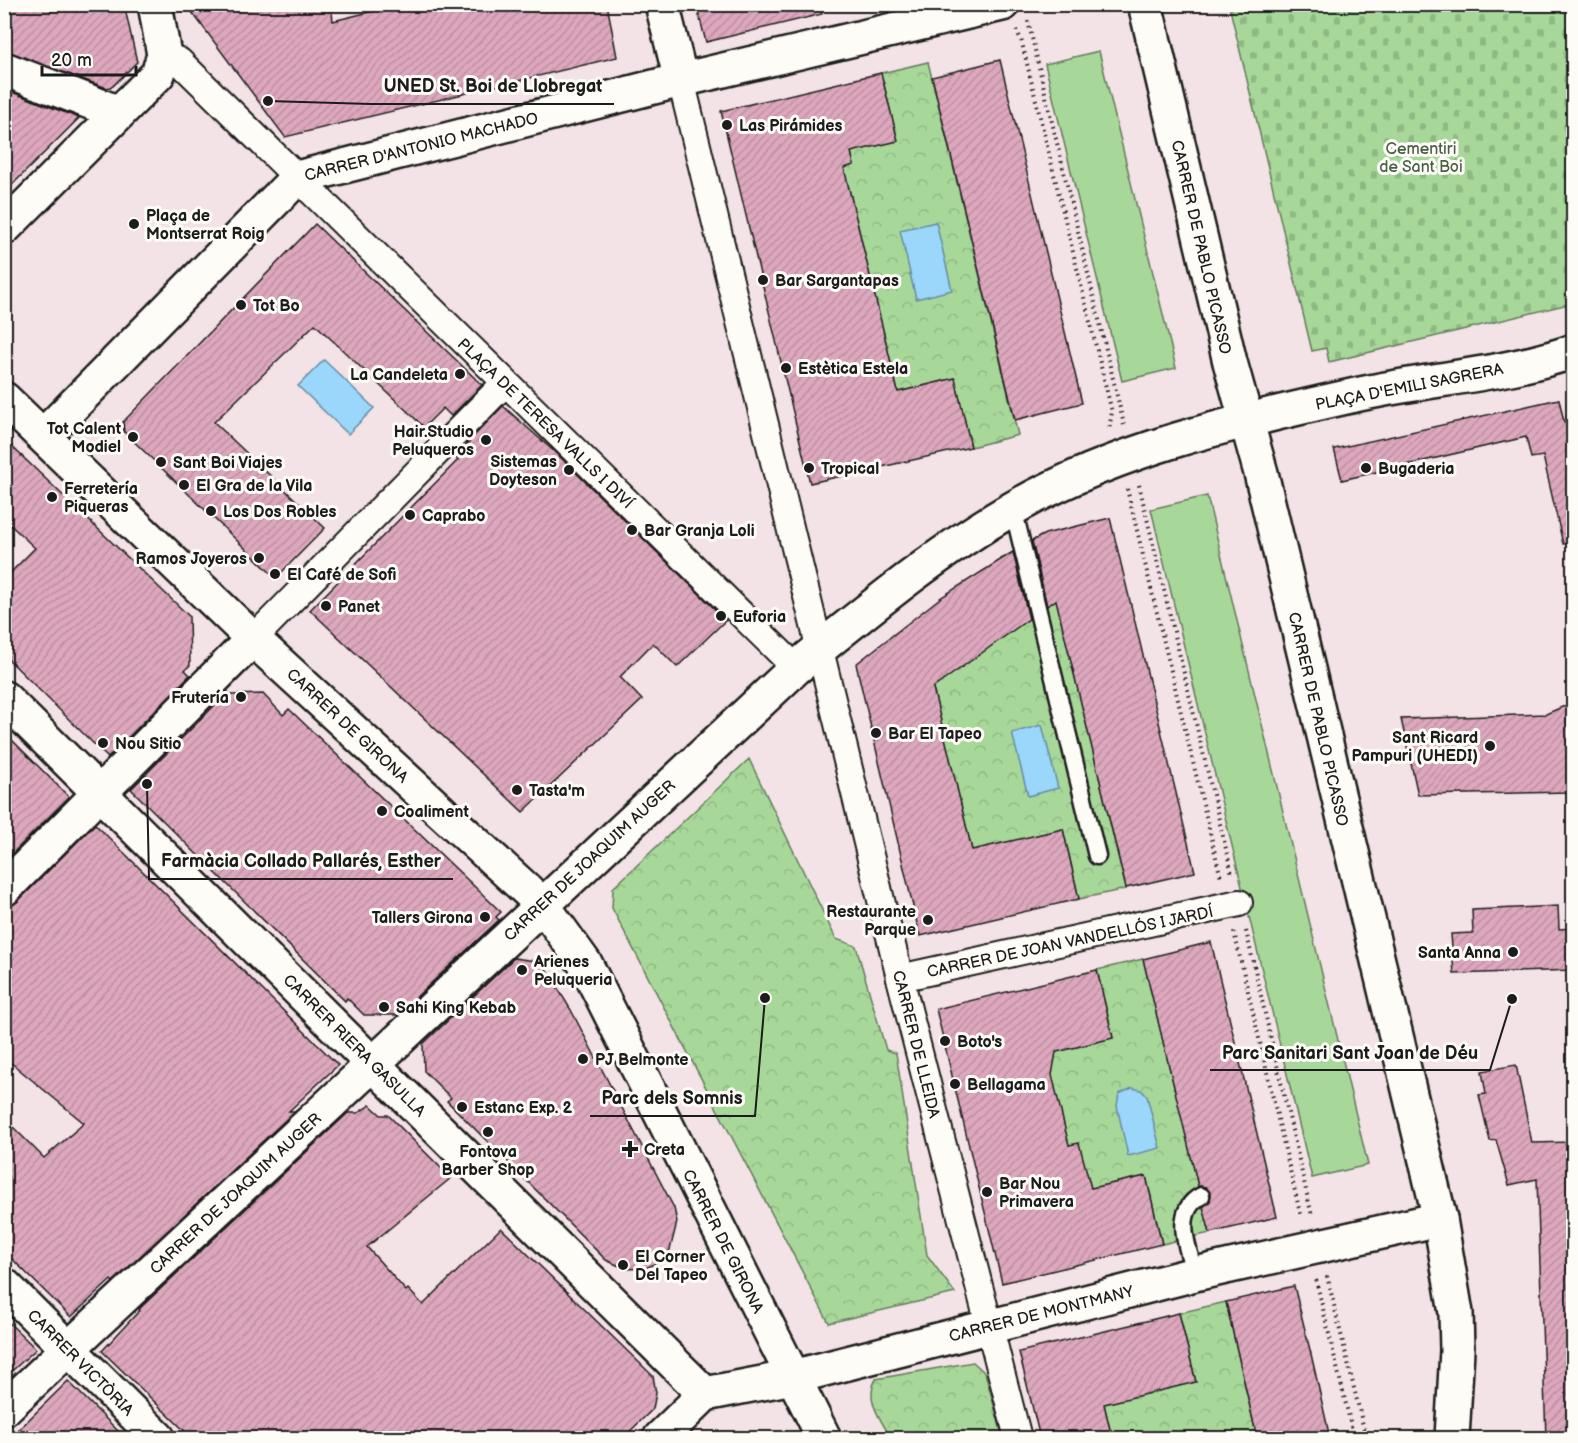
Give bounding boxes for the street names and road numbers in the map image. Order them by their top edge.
street label: CARRER D'ANTONIO MACHADO [303,109,540,186]
street label: CARRER DE PABLO PICASSO [1167,138,1234,356]
street label: PLAÇA DE TERESA VALLS I DIVÍ [453,333,638,513]
street label: PLAÇA D'EMILI SAGRERA [1314,360,1505,415]
street label: CARRER DE PABLO PICASSO [1284,610,1351,828]
street label: CARRER DE GIRONA [282,665,412,787]
street label: CARRER DE JOAQUIM AUGER [500,777,680,946]
street label: CARRER DE JOAN VANDELLÓS I JARDÍ [925,901,1215,982]
street label: CARRER DE LLEIDA [888,969,943,1120]
street label: CARRER RIERA GASULLA [279,971,429,1121]
street label: CARRER DE JOAQUIM AUGER [146,1110,326,1279]
street label: CARRER DE GIRONA [678,1167,767,1317]
street label: CARRER DE MONTMANY [947,1282,1136,1347]
street label: CARRER VICTÒRIA [23,1305,139,1420]

